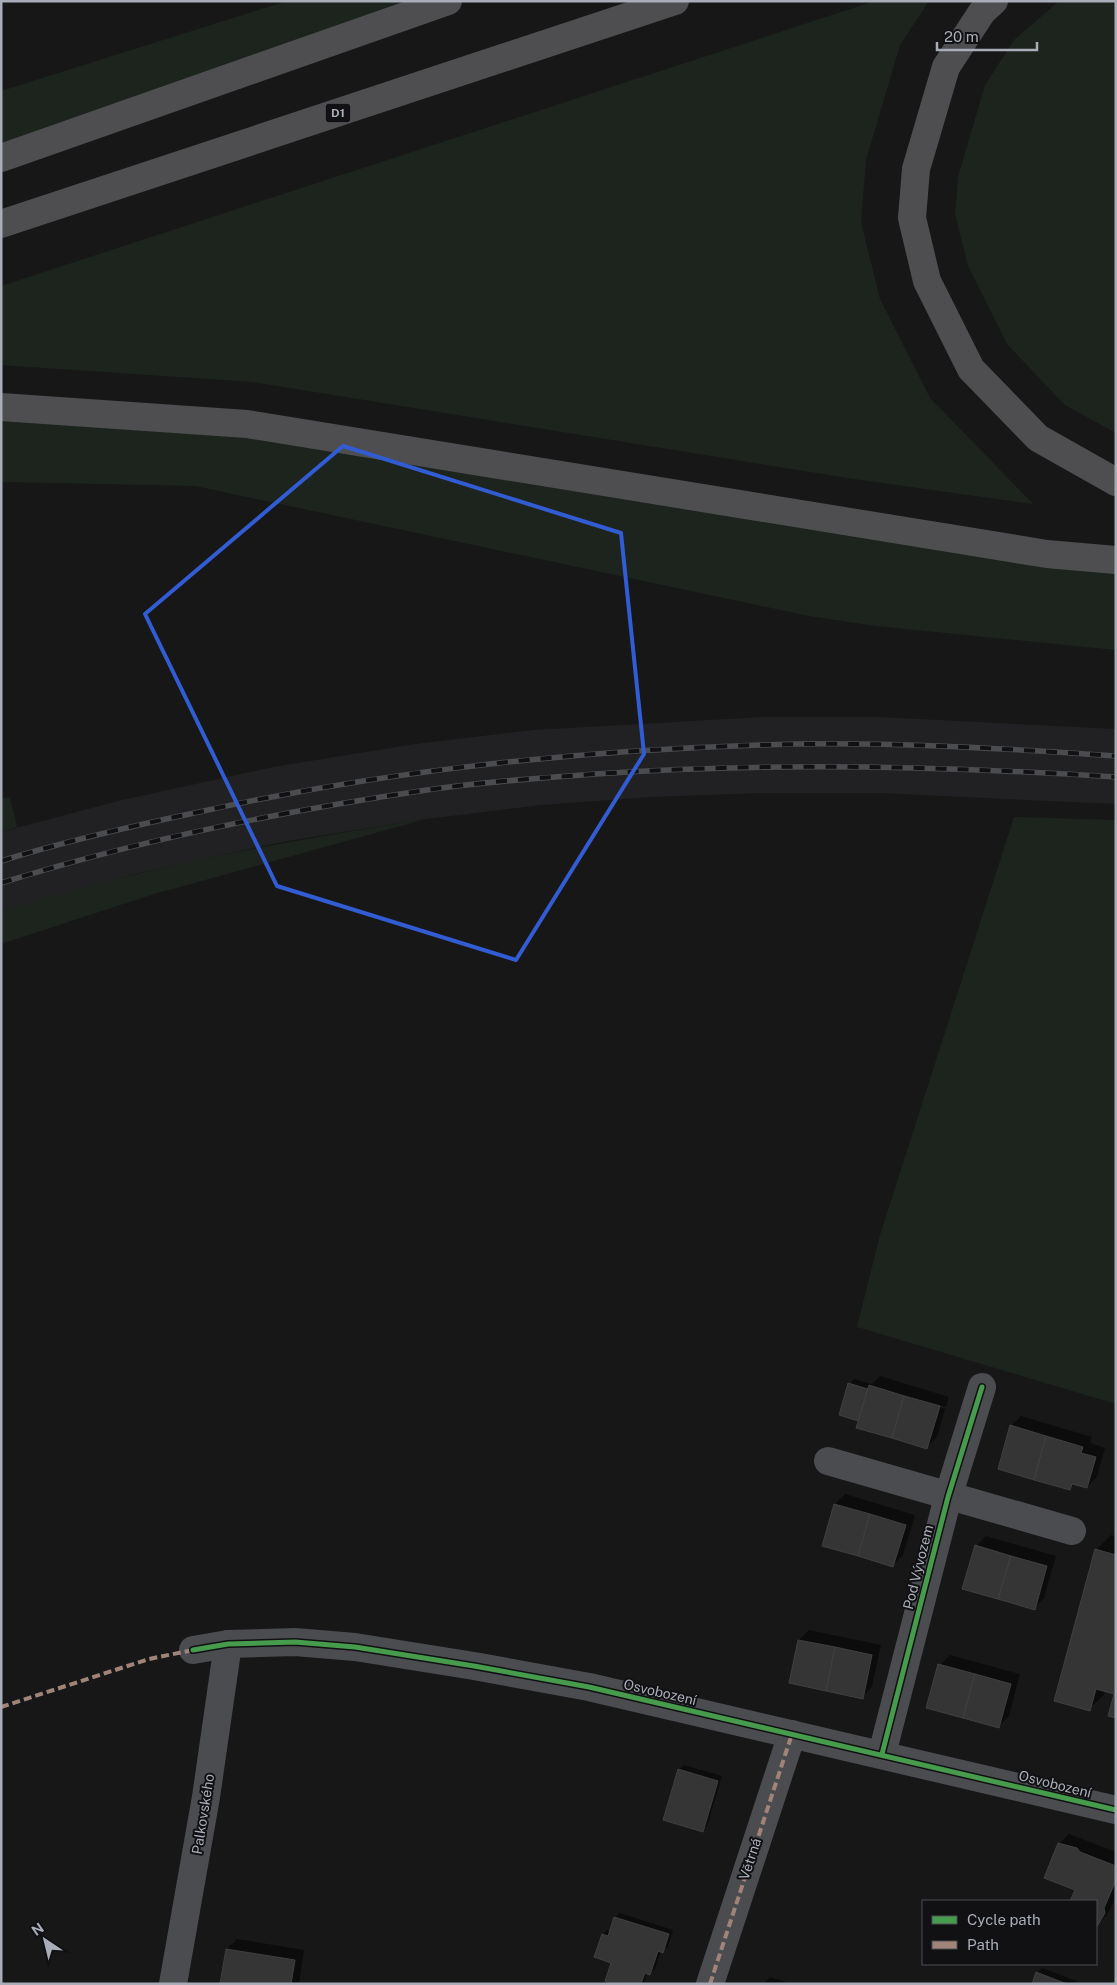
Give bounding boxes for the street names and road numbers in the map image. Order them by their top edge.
road number: D1 [326,104,350,122]
street label: Pod Vývozem [900,1523,936,1611]
street label: Osvobození [622,1676,699,1708]
street label: Osvobození [1017,1767,1094,1801]
street label: Palkovského [189,1772,217,1855]
street label: Větrná [736,1836,764,1882]

